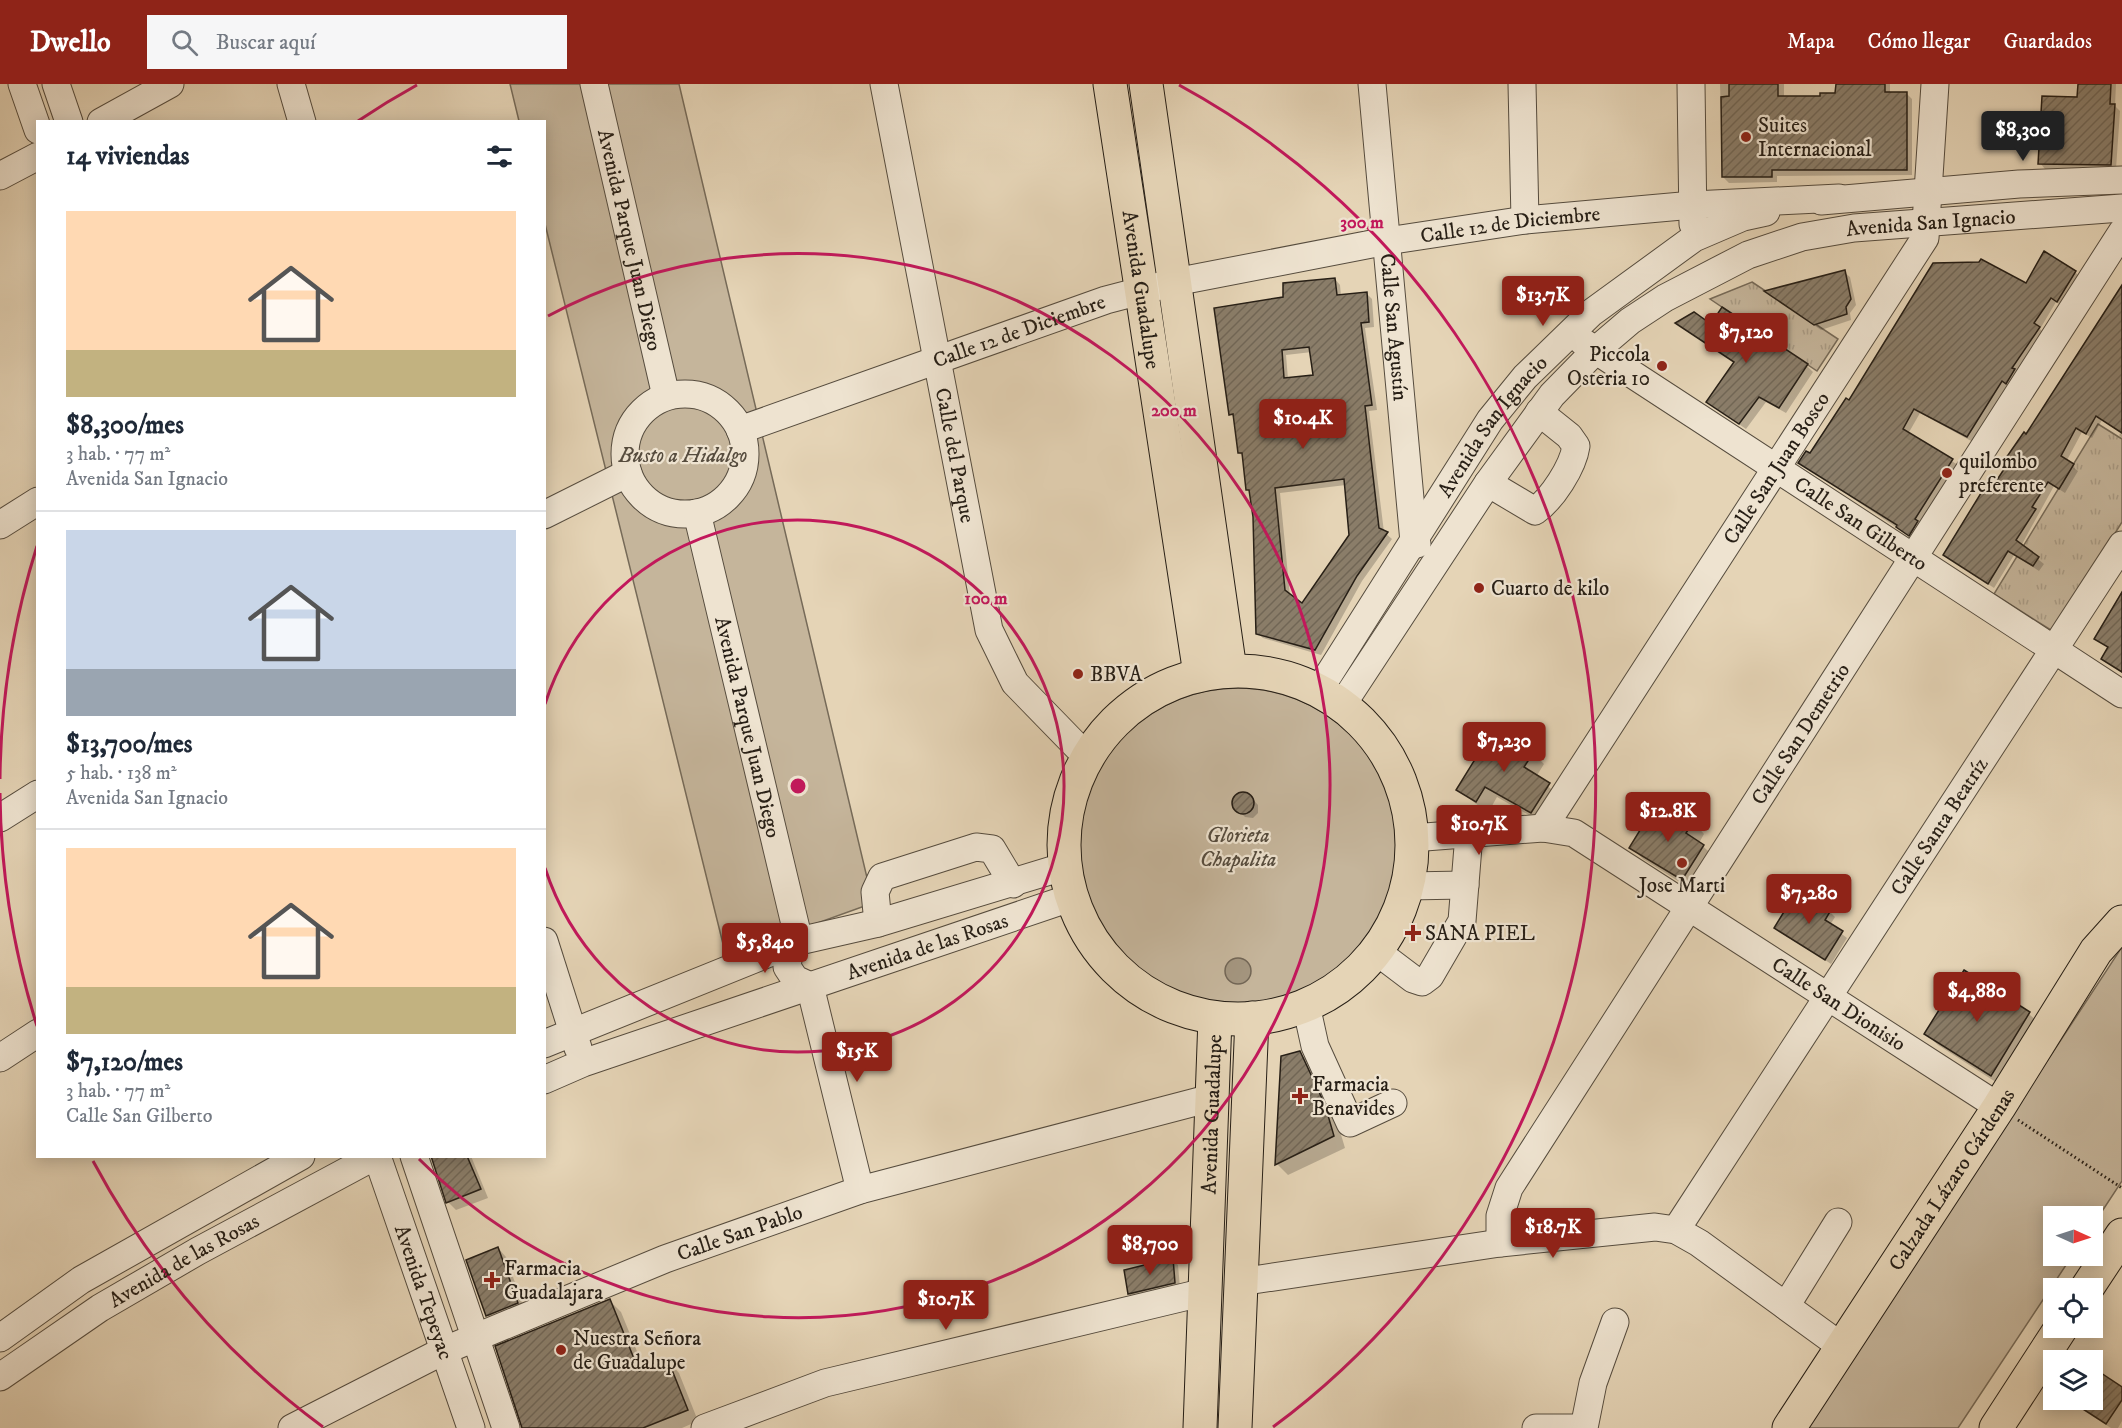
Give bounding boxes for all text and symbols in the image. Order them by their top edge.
search box [147,15,567,69]
text: Dwello [30,25,111,60]
icon: search [168,26,201,59]
text: Buscar aquí [216,29,316,56]
text: Mapa [1787,29,1835,55]
text: Cómo llegar [1868,29,1970,55]
text: Guardados [2003,29,2092,55]
pin: $8,300 [1974,111,2072,162]
place label: Suites Internacional [1758,113,1872,163]
text: $8,300 [1995,118,2051,143]
street label: Avenida Parque Juan Diego [591,127,667,353]
marker: Suites Internacional [1739,130,1753,144]
text: 14 viviendas [66,140,189,173]
icon: filters [483,140,516,173]
street label: Calle 12 de Diciembre [1419,201,1602,250]
street label: Avenida San Ignacio [1844,204,2016,243]
street label: Avenida Guadalupe [1115,209,1165,371]
text: 300 m [1340,212,1384,234]
icon: home [237,250,345,358]
street label: Calle San Agustín [1374,252,1413,402]
pin: $13.7K [1494,276,1592,327]
text: $13.7K [1516,283,1570,308]
street label: Calle 12 de Diciembre [930,289,1109,374]
pin: $7,120 [1697,313,1795,364]
text: $7,120 [1719,320,1773,345]
place label: Piccola Osteria 10 [1567,342,1650,392]
street label: Avenida San Ignacio [1432,350,1553,502]
marker: Piccola Osteria 10 [1655,359,1669,373]
street label: Calle del Parque [929,386,980,525]
street label: Calle San Juan Bosco [1718,387,1836,550]
pin: $10.4K [1254,399,1352,450]
text: 200 m [1151,400,1197,422]
text: $10.4K [1273,406,1333,431]
text: $8,300/mes [66,409,184,442]
text: 3 hab. · 77 m² [66,442,170,467]
park label: Busto a Hidalgo [618,443,747,469]
place label: quilombo preferente [1958,449,2044,499]
marker: quilombo preferente [1940,466,1954,480]
text: Avenida San Ignacio [66,467,228,492]
street label: Calle San Gilberto [1789,471,1932,577]
icon: home [237,569,345,677]
place label: Cuarto de kilo [1491,576,1609,602]
marker: Cuarto de kilo [1472,581,1486,595]
text: 100 m [964,588,1008,610]
street label: Avenida Parque Juan Diego [708,614,786,840]
street label: Calle San Demetrio [1746,659,1856,810]
place label: BBVA [1090,662,1143,688]
marker: BBVA [1071,667,1085,681]
pin: $7,230 [1455,722,1553,773]
text: $13,700/mes [66,728,192,761]
text: $7,230 [1477,729,1531,754]
street label: Calle Santa Beatríz [1885,753,1994,901]
text: 5 hab. · 138 m² [66,761,177,786]
centre of rings [788,776,808,796]
text: Avenida San Ignacio [66,786,228,811]
pin: $12.8K [1619,792,1717,843]
text: $12.8K [1639,799,1697,824]
pin: $10.7K [1430,805,1528,856]
text: $10.7K [1450,812,1508,837]
park label: Glorieta Chapalita [1200,823,1276,873]
marker: Jose Marti [1675,856,1689,870]
place label: Jose Marti [1637,873,1725,899]
pin: $7,280 [1760,874,1858,925]
text: $7,280 [1780,881,1838,906]
icon: home [237,887,345,995]
street label: Avenida de las Rosas [843,908,1012,987]
place label: SANA PIEL [1425,921,1535,947]
pin: $5,840 [716,923,814,974]
marker: SANA PIEL [1406,926,1420,940]
text: $5,840 [736,930,794,955]
street label: Calle San Dionisio [1766,952,1910,1057]
pin: $4,880 [1928,972,2026,1023]
text: $4,880 [1947,979,2007,1004]
pin: $15K [821,1032,893,1083]
street label: Avenida Guadalupe [1197,1034,1228,1195]
text: $15K [836,1039,878,1064]
text: $7,120/mes [66,1046,183,1079]
place label: Farmacia Benavides [1312,1072,1395,1122]
text: 3 hab. · 77 m² [66,1079,170,1104]
street label: Calzada Lázaro Cárdenas [1883,1084,2021,1276]
marker: Farmacia Benavides [1293,1089,1307,1103]
text: Calle San Gilberto [66,1104,212,1129]
street label: Calle San Pablo [674,1199,806,1268]
north arrow [2043,1206,2103,1266]
map controls [2043,1206,2103,1410]
pin: $18.7K [1504,1208,1602,1259]
street label: Avenida de las Rosas [104,1209,264,1314]
text: $18.7K [1525,1215,1581,1240]
street label: Avenida Tepeyac [388,1222,458,1363]
pin: $8,700 [1101,1225,1199,1276]
text: $8,700 [1121,1232,1179,1257]
place label: Farmacia Guadalajara [504,1256,603,1306]
marker: Farmacia Guadalajara [485,1273,499,1287]
button: locate [2043,1278,2103,1338]
pin: $10.7K [897,1280,995,1331]
text: $10.7K [917,1287,975,1312]
place label: Nuestra Señora de Guadalupe [573,1326,701,1376]
marker: Nuestra Señora de Guadalupe [554,1343,568,1357]
button: layers [2043,1350,2103,1410]

